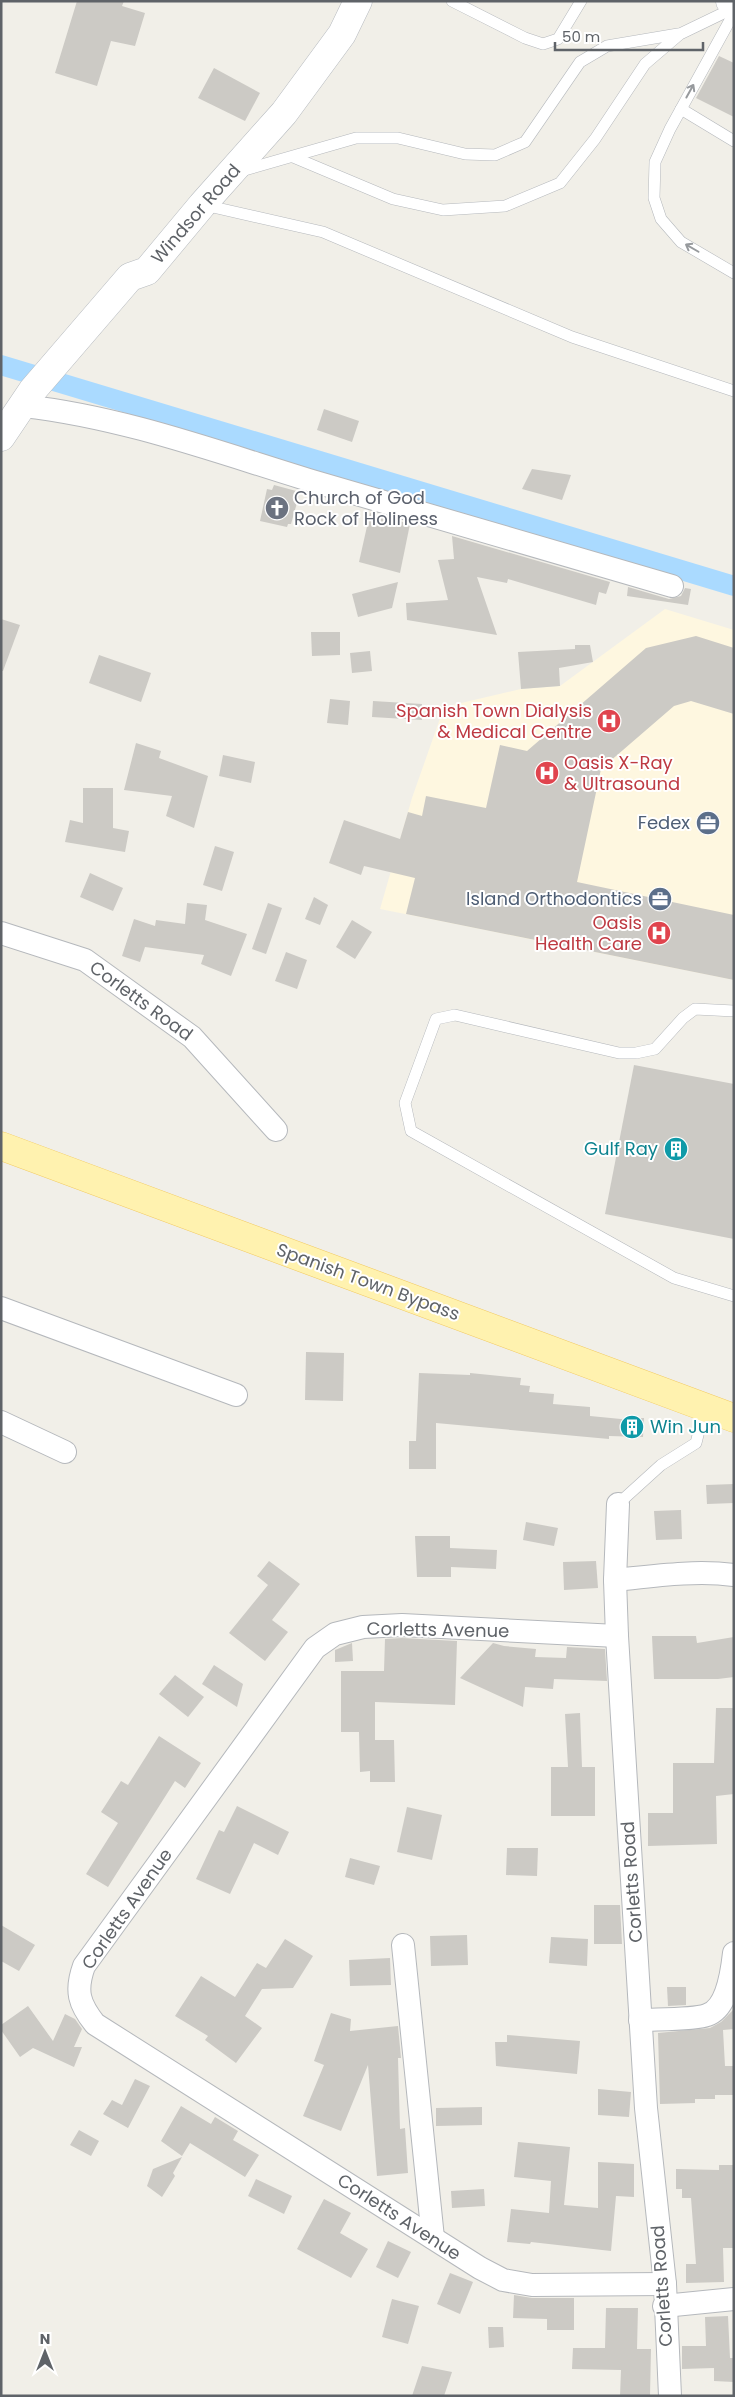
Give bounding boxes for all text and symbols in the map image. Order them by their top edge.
scale bar [555,20,702,52]
text: 50 m [562,26,600,47]
one-way arrow [686,85,696,99]
street label: Windsor Road [145,158,246,269]
one-way arrow [685,242,699,252]
place label: Church of God Rock of Holiness [294,485,438,531]
church icon: Church of God Rock of Holiness [264,495,290,521]
place label: Spanish Town Dialysis & Medical Centre [396,698,592,744]
hospital icon: Spanish Town Dialysis & Medical Centre [596,708,622,734]
place label: Oasis X-Ray & Ultrasound [564,750,680,796]
hospital icon: Oasis X-Ray & Ultrasound [534,760,560,786]
place label: Fedex [638,810,690,835]
office icon: Fedex [695,810,721,836]
place label: Island Orthodontics [466,886,642,911]
office icon: Island Orthodontics [647,886,673,912]
place label: Oasis Health Care [535,910,642,956]
hospital icon: Oasis Health Care [646,920,672,946]
street label: Corletts Road [85,955,198,1047]
place label: Gulf Ray [584,1136,658,1161]
building icon: Gulf Ray [663,1136,689,1162]
street label: Spanish Town Bypass [273,1237,463,1326]
building icon: Win Jun [619,1414,645,1440]
place label: Win Jun [650,1414,721,1439]
street label: Corletts Avenue [366,1616,510,1643]
street label: Corletts Road [615,1820,648,1944]
street label: Corletts Avenue [75,1843,178,1974]
street label: Corletts Avenue [333,2167,466,2266]
street label: Corletts Road [645,2224,678,2348]
north arrow [20,2327,70,2377]
text: N [40,2329,50,2349]

